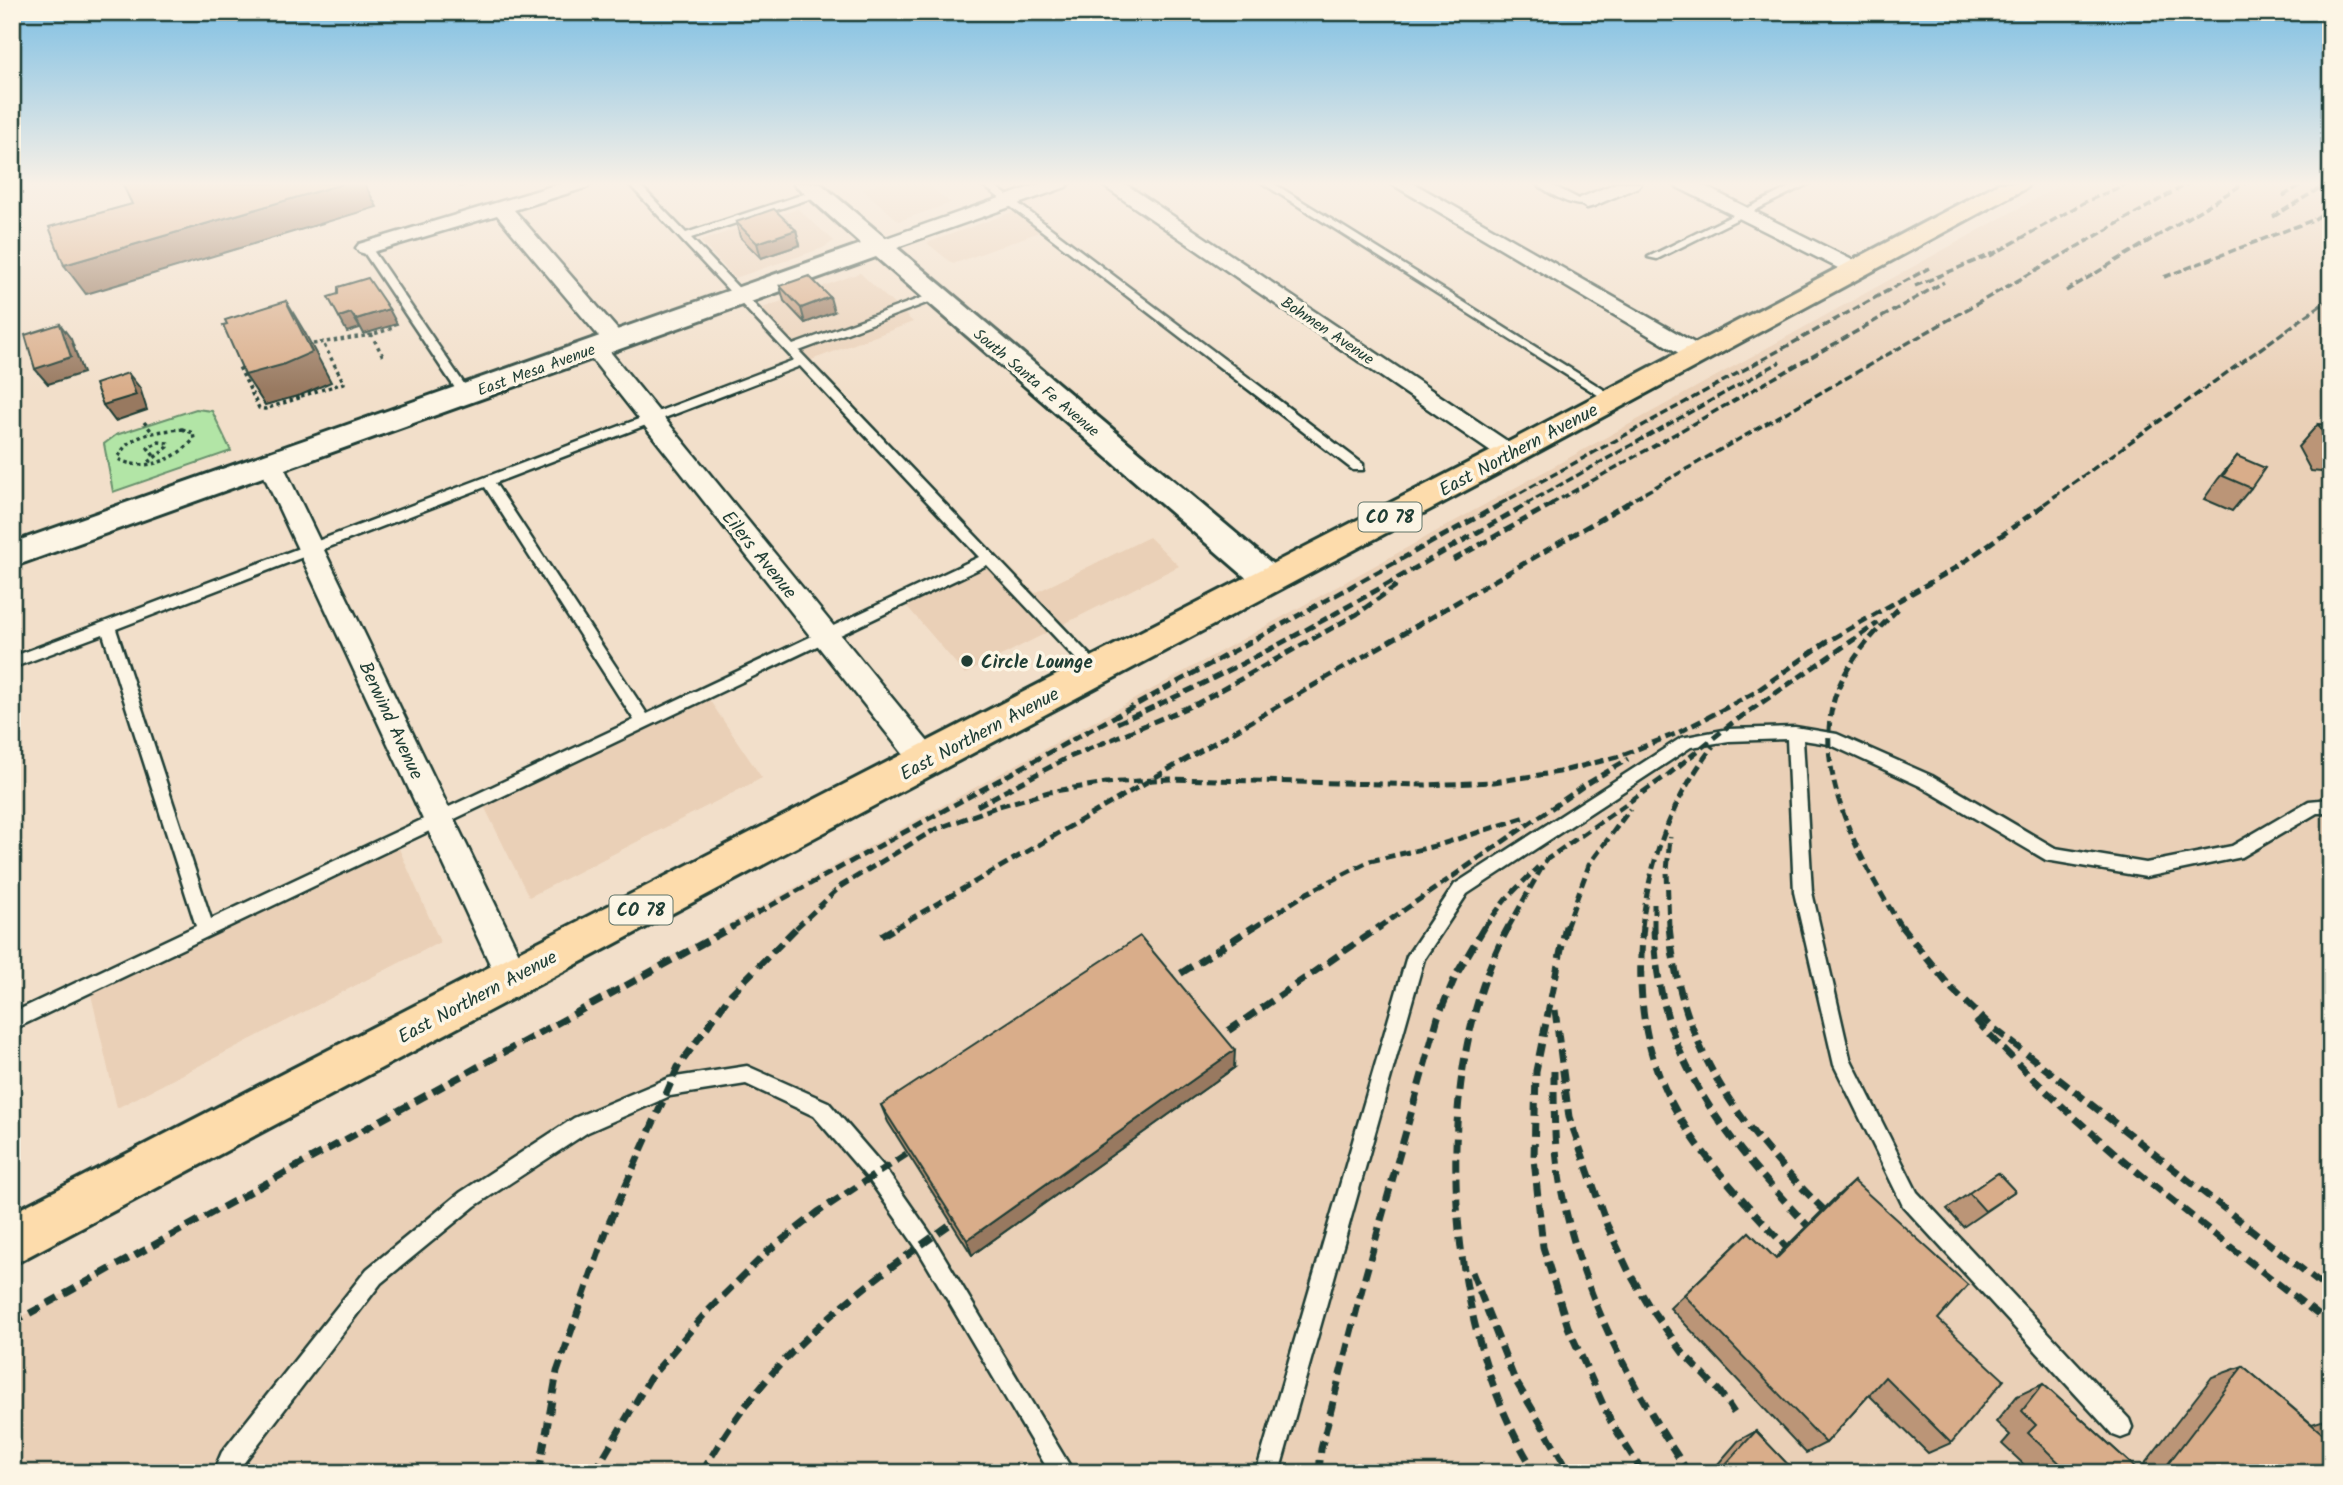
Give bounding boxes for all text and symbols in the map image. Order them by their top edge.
street label: Bohmen Avenue [1275,291,1379,372]
street label: South Santa Fe Avenue [967,323,1105,444]
street label: East Mesa Avenue [474,337,599,403]
street label: East Northern Avenue [1434,396,1604,506]
road number: CO 78 [1358,503,1422,532]
street label: Eilers Avenue [713,504,804,607]
place label: Circle Lounge [981,648,1093,678]
marker: Circle Lounge [959,653,975,669]
street label: Berwind Avenue [350,657,431,785]
street label: East Northern Avenue [895,680,1065,790]
road number: CO 78 [610,896,672,925]
street label: East Northern Avenue [393,943,563,1053]

